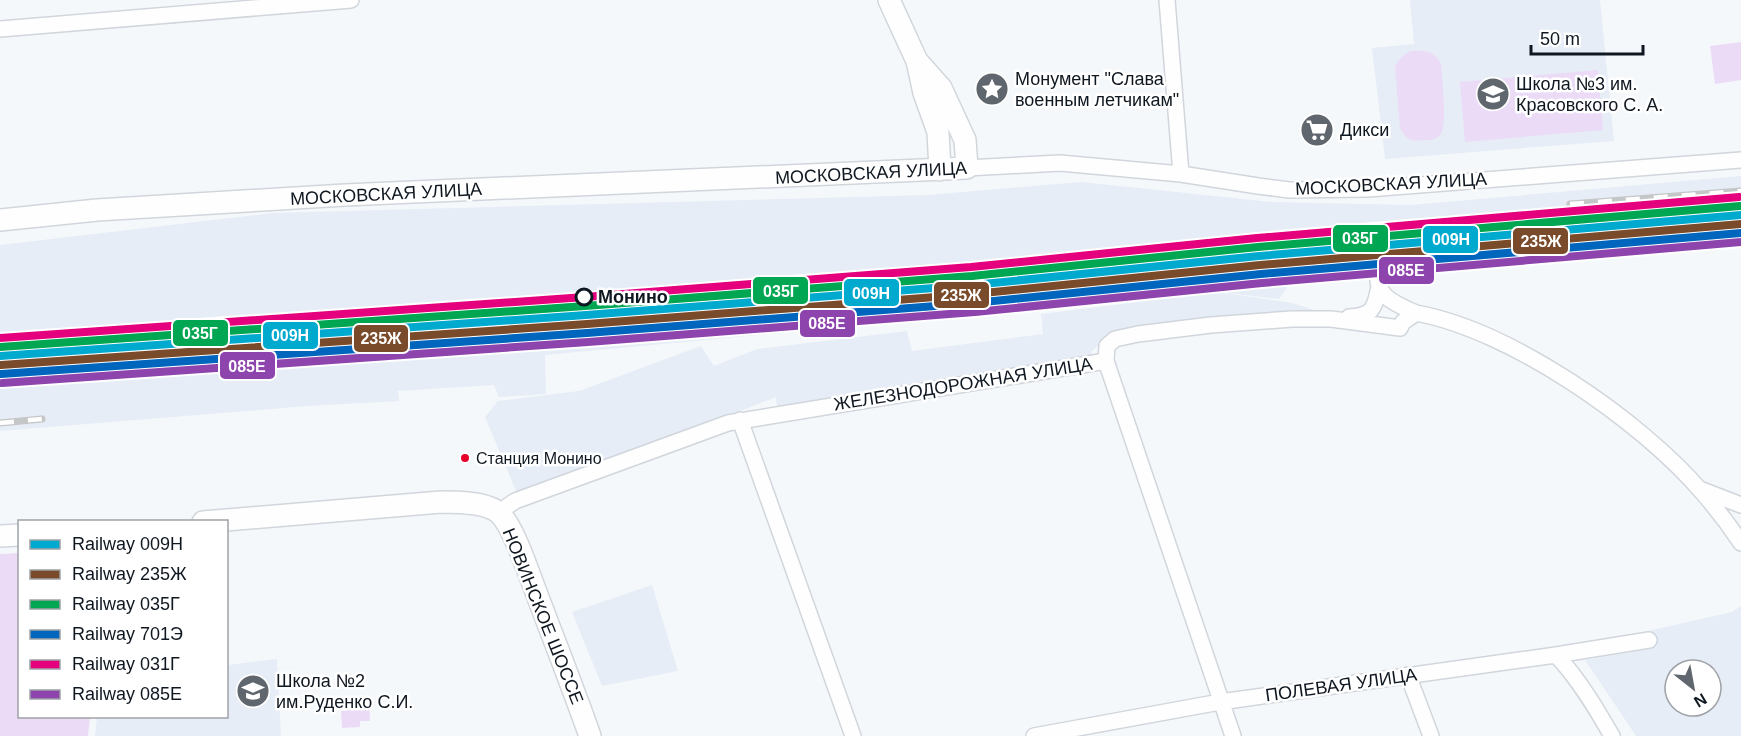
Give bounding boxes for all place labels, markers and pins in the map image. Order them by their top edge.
place label: Монумент "Слава военным летчикам" [1015,69,1179,110]
place icon: Монумент "Слава военным летчикам" [974,71,1010,107]
place label: Школа №3 им. Красовского С. А. [1516,74,1663,115]
school or university icon: Школа №3 им. Красовского С. А. [1475,76,1511,112]
supermarket icon: Дикси [1299,112,1335,148]
place label: Дикси [1340,120,1389,140]
place label: Монино [598,287,668,307]
marker: Монино [575,288,593,306]
place label: Станция Монино [476,450,602,467]
marker: Станция Монино [459,452,471,464]
place label: Школа №2 им.Руденко С.И. [276,671,413,712]
school or university icon: Школа №2 им.Руденко С.И. [235,673,271,709]

